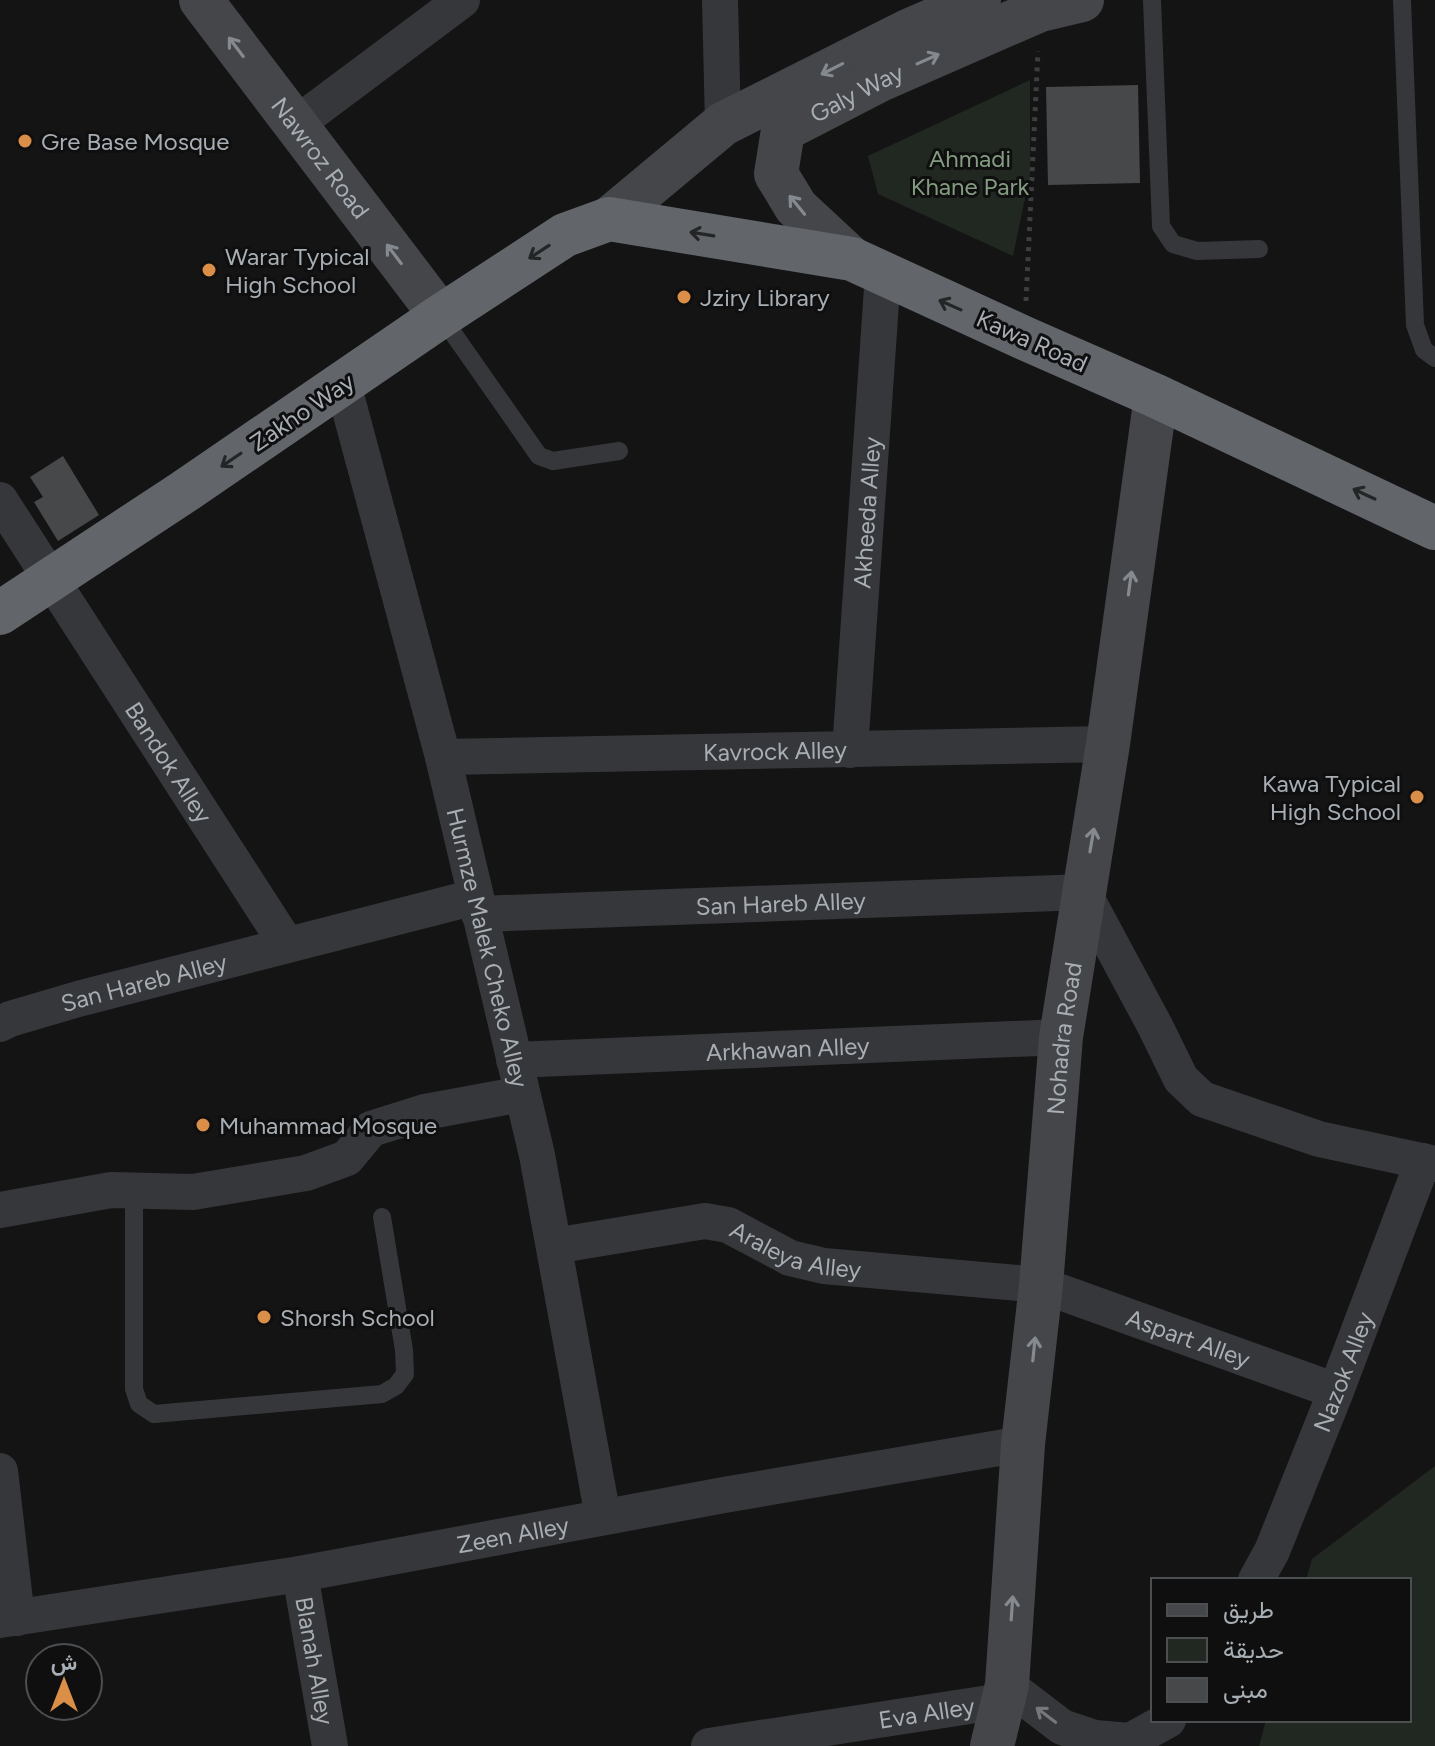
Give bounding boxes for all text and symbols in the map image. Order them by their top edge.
one-way arrow [228,37,245,58]
one-way arrow [916,51,940,66]
street label: Galy Way [805,57,908,128]
one-way arrow [821,62,845,78]
street label: Nawroz Road [266,91,376,224]
place label: Gre Base Mosque [41,127,229,156]
marker: Gre Base Mosque [16,132,34,150]
park label: Ahmadi Khane Park [911,144,1030,201]
one-way arrow [788,195,805,216]
one-way arrow [690,226,715,241]
place label: Warar Typical High School [225,242,370,299]
one-way arrow [385,244,402,265]
one-way arrow [528,244,551,260]
marker: Warar Typical High School [200,261,218,279]
place label: Jziry Library [700,283,830,312]
marker: Jziry Library [675,288,693,306]
one-way arrow [938,296,963,311]
street label: Kawa Road [972,304,1092,378]
street label: Zakho Way [244,366,360,457]
street label: Akheeda Alley [847,435,886,589]
one-way arrow [220,452,242,468]
one-way arrow [1353,486,1377,501]
one-way arrow [1123,571,1138,596]
street label: Bandok Alley [119,696,219,828]
street label: Kavrock Alley [703,735,848,766]
place label: Kawa Typical High School [1262,769,1401,826]
marker: Kawa Typical High School [1408,788,1426,806]
street label: Hurmze Malek Cheko Alley [441,805,535,1091]
one-way arrow [1085,828,1100,853]
street label: San Hareb Alley [695,885,867,921]
street label: San Hareb Alley [57,947,230,1018]
street label: Nohadra Road [1040,960,1087,1116]
street label: Arkhawan Alley [705,1031,871,1066]
place label: Muhammad Mosque [219,1111,437,1140]
marker: Muhammad Mosque [194,1116,212,1134]
street label: Araleya Alley [725,1214,863,1284]
street label: Aspart Alley [1123,1302,1254,1374]
place label: Shorsh School [280,1303,435,1332]
street label: Nazok Alley [1307,1307,1379,1436]
marker: Shorsh School [255,1308,273,1326]
one-way arrow [1027,1336,1042,1362]
street label: Zeen Alley [455,1510,571,1559]
legend [1151,1578,1411,1722]
street label: Blanah Alley [290,1594,341,1727]
one-way arrow [1005,1595,1020,1622]
text: طريق [1223,1595,1274,1625]
text: حديقة [1223,1635,1284,1664]
north arrow [24,1642,104,1722]
text: ش [51,1649,77,1676]
text: مبنى [1223,1675,1268,1704]
street label: Eva Alley [876,1691,977,1734]
one-way arrow [1036,1706,1057,1723]

